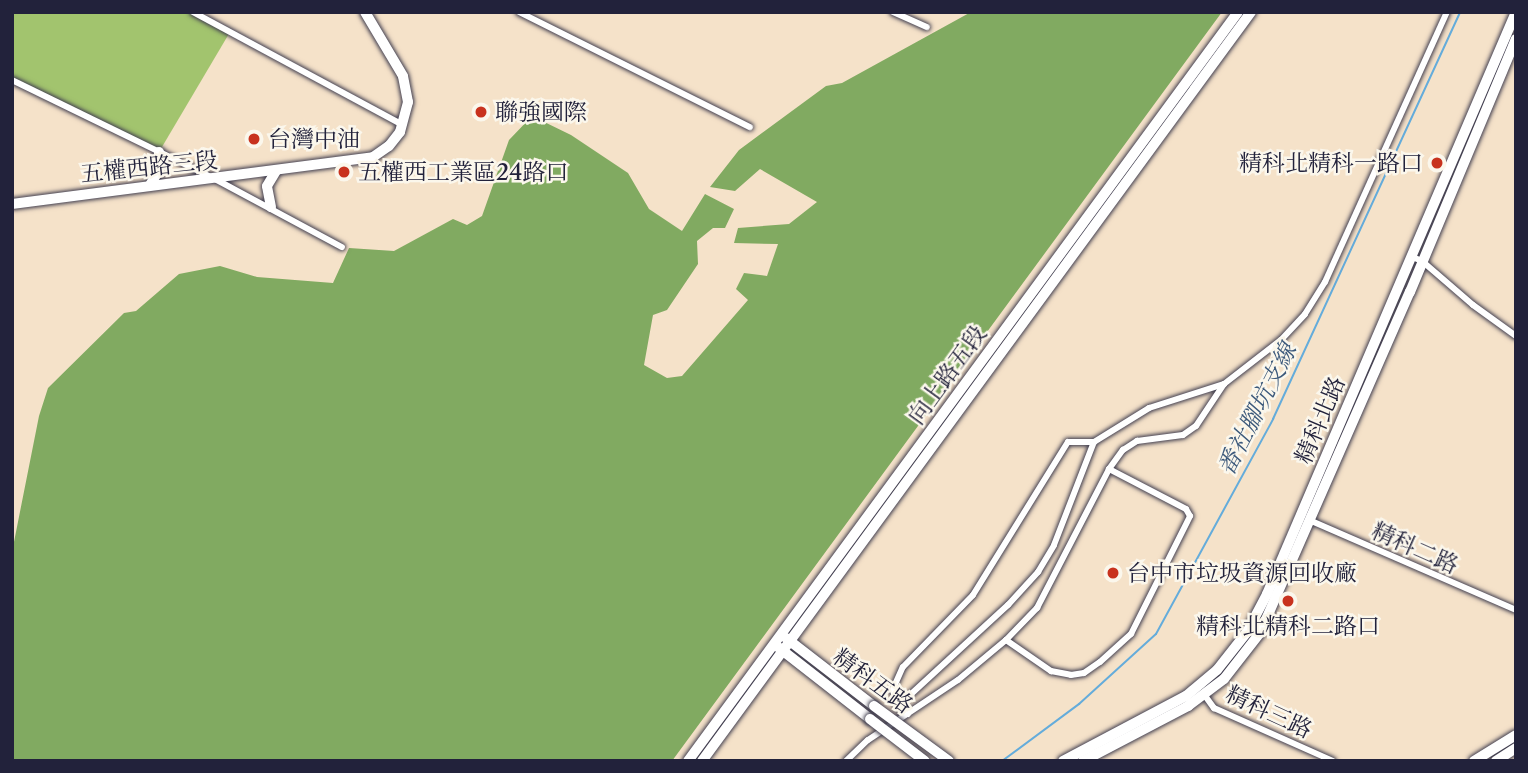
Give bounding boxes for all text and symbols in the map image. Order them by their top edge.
place label: 聯強國際 [495,98,587,126]
marker: 聯強國際 [473,104,489,120]
place label: 台灣中油 [268,125,360,153]
marker: 台灣中油 [246,131,262,147]
street label: 五權西路三段 [79,146,219,188]
place label: 精科北精科一路口 [1239,149,1423,177]
marker: 精科北精科一路口 [1429,155,1445,171]
place label: 五權西工業區24路口 [358,158,569,186]
marker: 五權西工業區24路口 [336,164,352,180]
street label: 向上路五段 [902,320,992,430]
water label: 番社腳坑支線 [1211,338,1303,480]
street label: 精科北路 [1289,372,1351,468]
street label: 精科二路 [1367,517,1463,579]
place label: 台中市垃圾資源回收廠 [1127,559,1357,587]
marker: 台中市垃圾資源回收廠 [1105,565,1121,581]
marker: 精科北精科二路口 [1280,593,1296,609]
place label: 精科北精科二路口 [1196,612,1380,640]
street label: 精科五路 [828,643,918,719]
street label: 精科三路 [1221,680,1317,744]

